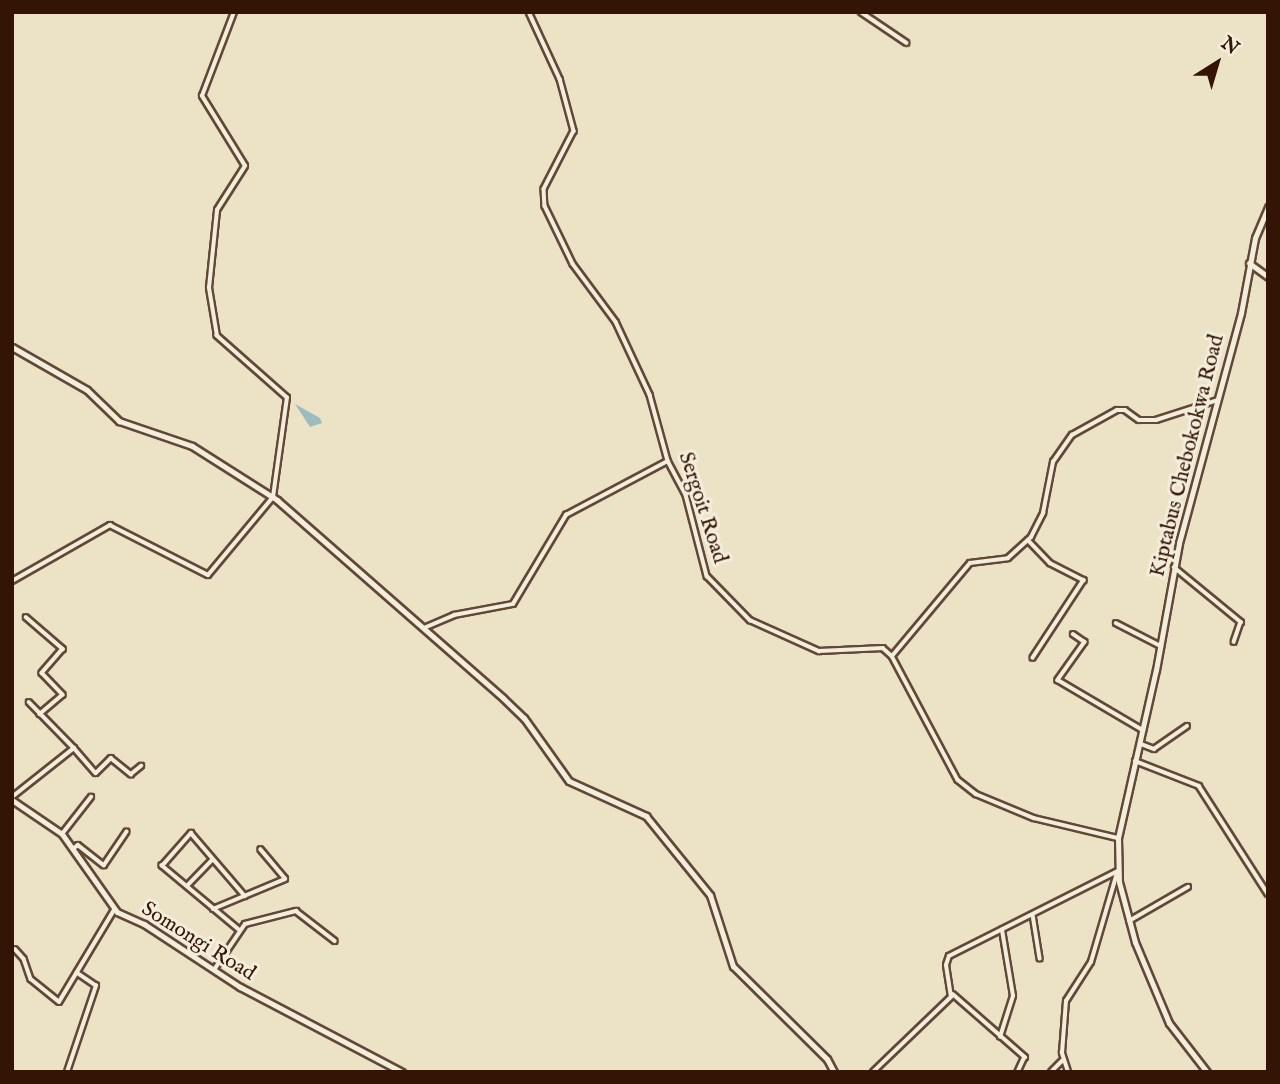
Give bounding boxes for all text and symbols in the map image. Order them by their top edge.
north arrow [1182,28,1252,98]
text: N [1216,32,1243,61]
street label: Kiptabus Chebokokwa Road [1146,332,1230,580]
street label: Sergoit Road [672,449,732,567]
street label: Somongi Road [136,897,260,987]

